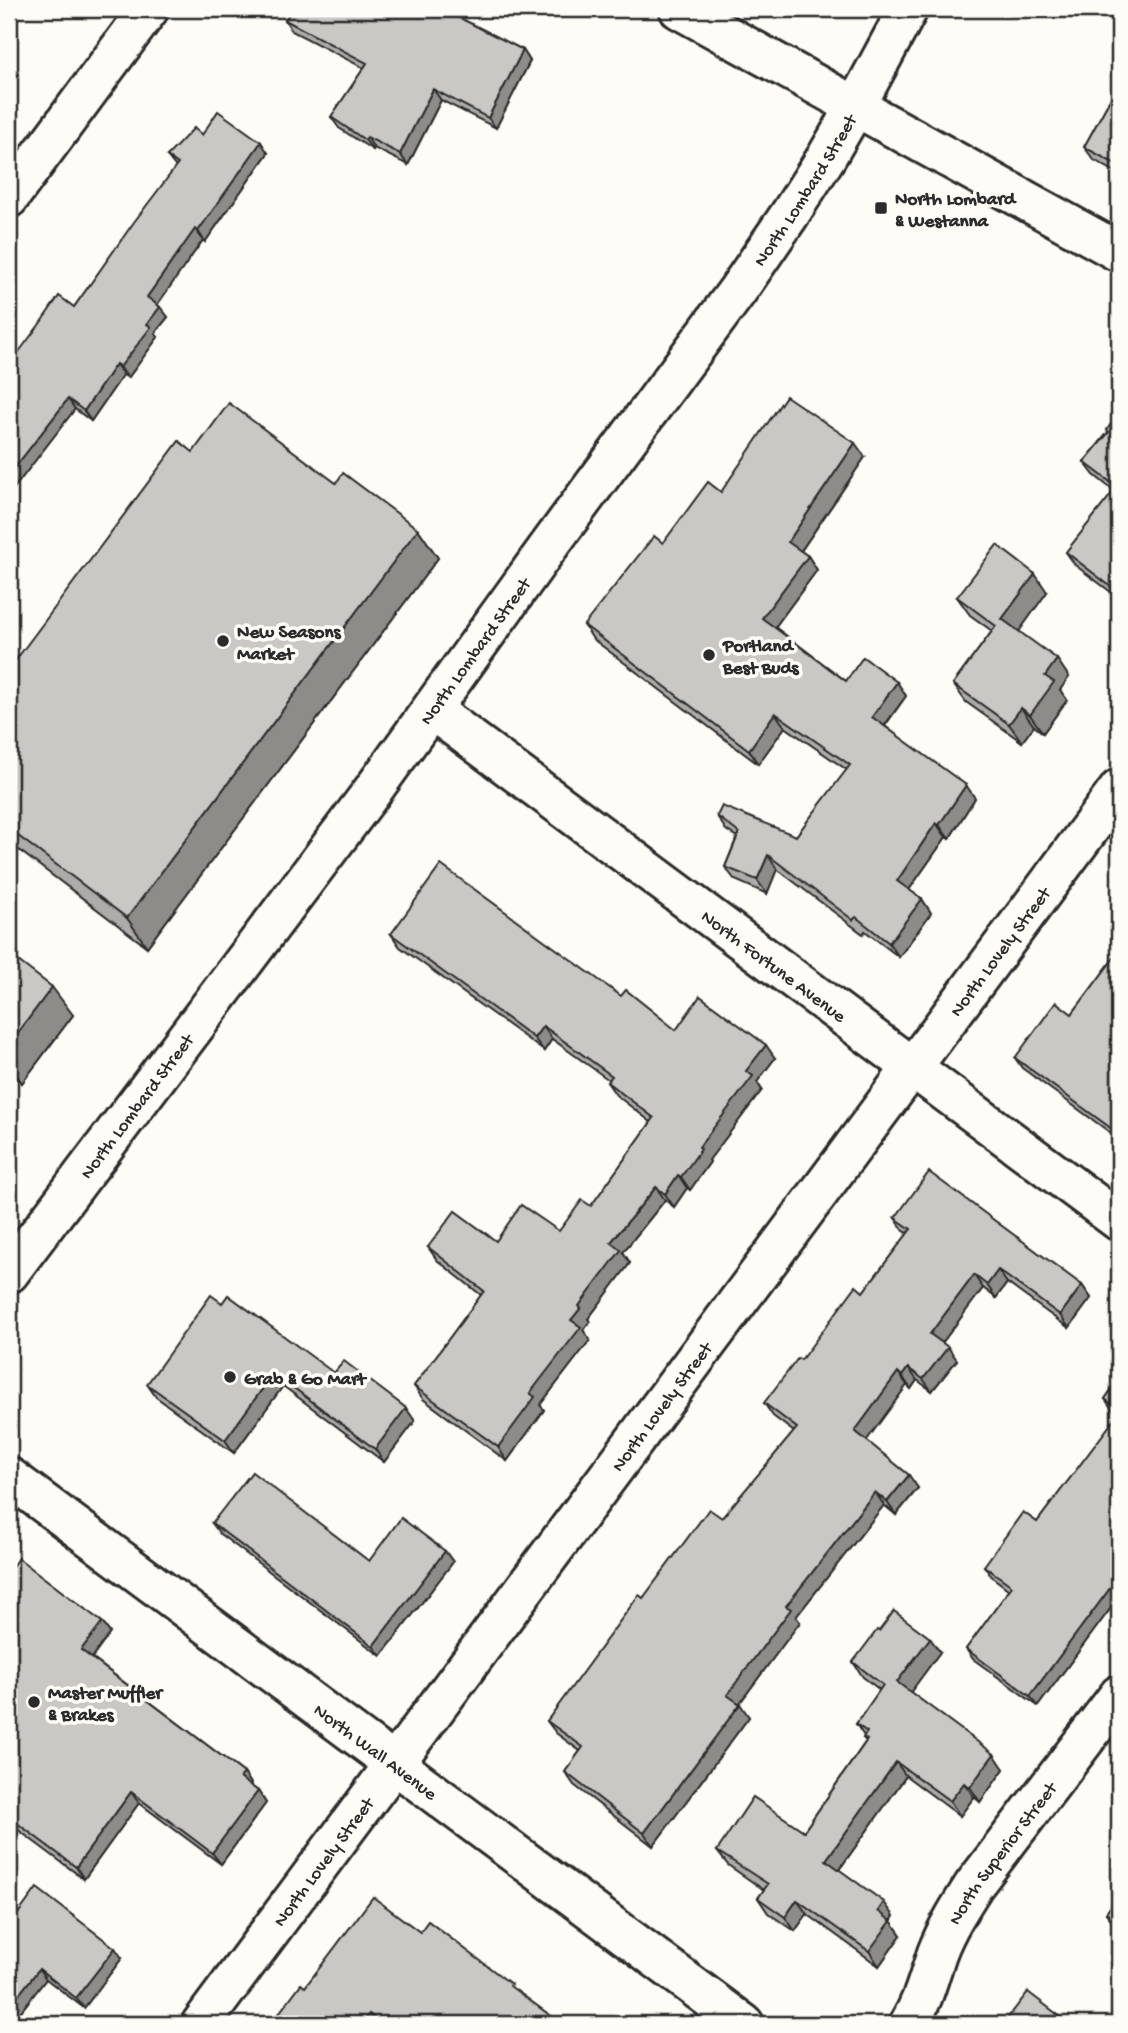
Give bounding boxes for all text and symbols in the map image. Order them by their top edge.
street label: North Lombard Street [750,109,865,272]
place label: North Lombard & Westanna [895,189,1017,234]
marker: North Lombard & Westanna [873,200,889,216]
street label: North Lombard Street [416,573,539,730]
place label: New Seasons Market [237,622,341,667]
marker: New Seasons Market [215,633,231,649]
place label: Portland Best Buds [722,636,800,681]
marker: Portland Best Buds [701,647,717,663]
street label: North Lovely Street [946,882,1058,1022]
street label: North Fortune Avenue [695,906,850,1029]
street label: North Lombard Street [76,1029,202,1184]
street label: North Lovely Street [608,1337,720,1477]
marker: Grab & Go Mart [222,1369,238,1385]
place label: Grab & Go Mart [244,1369,368,1392]
place label: Master Muffler & Brakes [48,1683,164,1728]
marker: Master Muffler & Brakes [26,1694,42,1710]
street label: North Wall Avenue [308,1700,441,1807]
street label: North Superior Street [944,1777,1065,1930]
street label: North Lovely Street [269,1792,382,1932]

